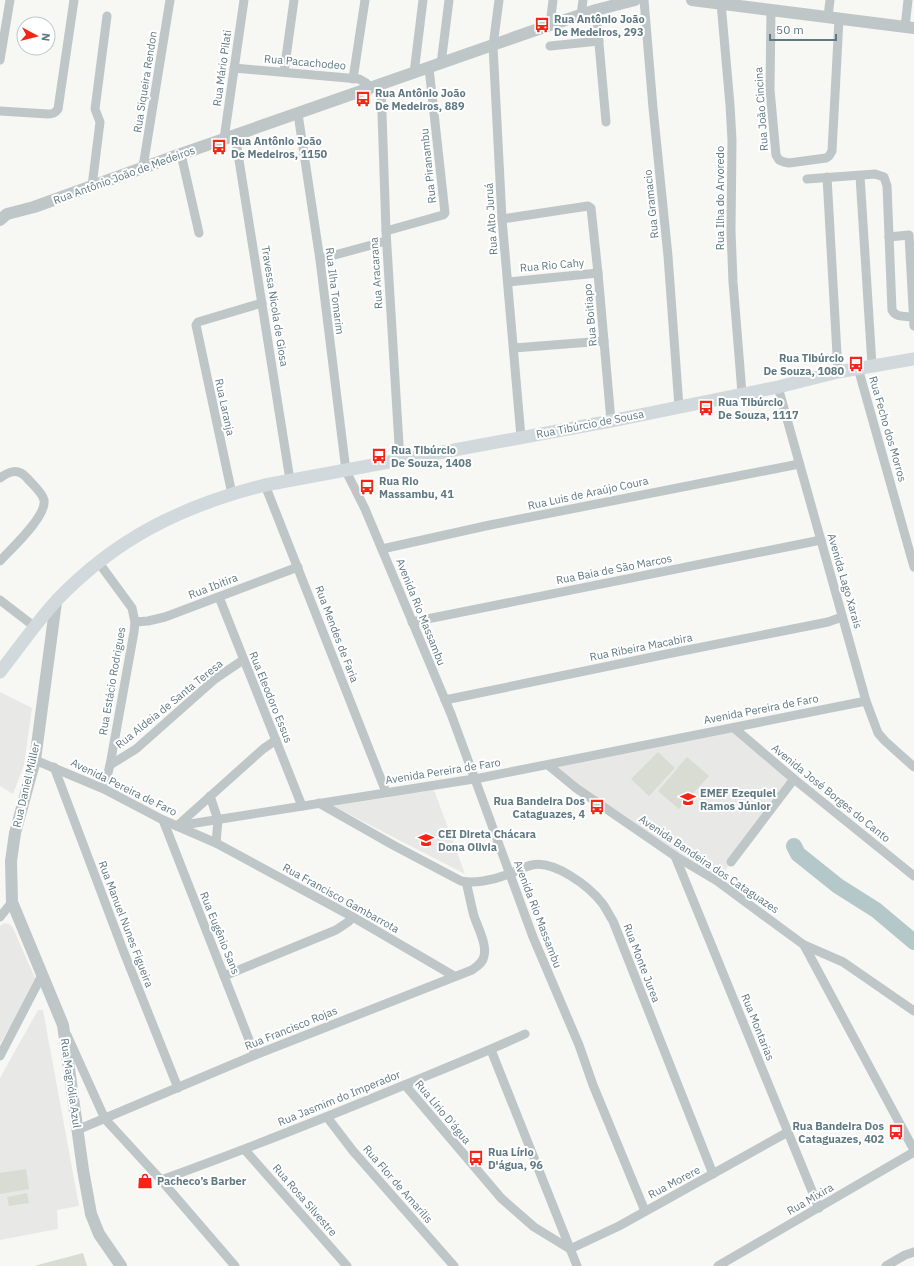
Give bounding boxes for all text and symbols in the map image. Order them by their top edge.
place label: Rua Antônio João De Medeiros, 293 [554,12,645,39]
north arrow [16,16,56,56]
bus stop icon: Rua Antônio João De Medeiros, 293 [533,16,551,34]
scale bar [770,16,836,42]
text: 50 m [776,22,804,37]
street label: Rua Mário Pilati [210,29,234,107]
street label: Rua Siqueira Rendon [130,30,160,134]
text: N [38,32,53,42]
street label: Rua Pacachodeo [263,51,347,73]
street label: Rua João Cincina [751,66,771,152]
place label: Rua Antônio João De Medeiros, 889 [375,86,466,113]
bus stop icon: Rua Antônio João De Medeiros, 889 [354,90,372,108]
street label: Rua Piranambu [417,128,439,204]
place label: Rua Antônio João De Medeiros, 1150 [231,134,328,161]
bus stop icon: Rua Antônio João De Medeiros, 1150 [210,138,228,156]
street label: Rua Antônio João de Medeiros [51,143,197,207]
street label: Rua Ilha do Arvoredo [713,146,727,250]
street label: Rua Gramacio [640,169,662,239]
street label: Rua Alto Juruá [481,182,501,256]
street label: Rua Aracarana [366,236,385,309]
street label: Travessa Nicola de Giosa [259,244,292,368]
street label: Rua Ilha Tomarim [323,247,347,335]
street label: Rua Rio Cahy [519,255,585,275]
street label: Rua Boitiapo [580,283,600,347]
place label: Rua Tibúrcio De Souza, 1080 [763,351,844,378]
bus stop icon: Rua Tibúrcio De Souza, 1080 [847,355,865,373]
street label: Rua Fecho dos Morros [866,375,910,483]
street label: Rua Laranja [212,377,238,437]
place label: Rua Tibúrcio De Souza, 1117 [718,395,799,422]
bus stop icon: Rua Tibúrcio De Souza, 1117 [697,399,715,417]
street label: Rua Tibúrcio de Sousa [535,407,645,441]
place label: Rua Tibúrcio De Souza, 1408 [391,443,472,470]
bus stop icon: Rua Tibúrcio De Souza, 1408 [370,447,388,465]
street label: Rua Luis de Araújo Coura [526,473,650,513]
place label: Rua Rio Massambu, 41 [379,474,454,501]
bus stop icon: Rua Rio Massambu, 41 [358,478,376,496]
street label: Avenida Lago Xarais [825,532,865,630]
street label: Rua Baia de São Marcos [555,551,673,587]
street label: Avenida Rio Massambu [393,556,449,668]
street label: Rua Ibitira [186,570,240,602]
street label: Rua Mendes de Faria [312,584,362,685]
street label: Rua Estácio Rodrigues [96,626,128,736]
street label: Rua Ribeira Macabira [588,630,694,664]
street label: Rua Eleodoro Essus [246,649,296,745]
street label: Rua Aldeia de Santa Teresa [112,656,226,752]
street label: Avenida Pereira de Faro [702,691,820,727]
street label: Rua Daniel Müller [9,741,43,829]
street label: Avenida José Borges do Canto [769,741,893,845]
street label: Avenida Pereira de Faro [69,755,179,819]
street label: Avenida Pereira de Faro [384,755,502,787]
place label: EMEF Ezequiel Ramos Júnior [700,786,776,813]
school or university icon: EMEF Ezequiel Ramos Júnior [679,790,697,808]
place label: Rua Bandeira Dos Cataguazes, 4 [493,794,585,821]
bus stop icon: Rua Bandeira Dos Cataguazes, 4 [588,798,606,816]
street label: Avenida Bandeira dos Cataguazes [636,812,782,916]
place label: CEI Direta Chácara Dona Olivia [438,827,536,854]
school or university icon: CEI Direta Chácara Dona Olivia [417,831,435,849]
street label: Avenida Rio Massambu [511,858,565,970]
street label: Rua Manuel Nunes Figueira [95,859,157,989]
street label: Rua Francisco Gambarrota [280,860,402,936]
street label: Rua Eugênio Sans [197,890,243,976]
street label: Rua Monte Jurea [621,922,664,1005]
street label: Rua Montarias [738,992,778,1062]
street label: Rua Francisco Rojas [243,1003,339,1053]
street label: Rua Magnólia Azul [58,1037,84,1129]
street label: Rua Jasmim do Imperador [276,1067,402,1129]
street label: Rua Lírio D'água [412,1077,474,1147]
place label: Rua Bandeira Dos Cataguazes, 402 [792,1119,884,1146]
bus stop icon: Rua Bandeira Dos Cataguazes, 402 [887,1123,905,1141]
street label: Rua Flor de Amarilis [360,1142,436,1226]
place label: Rua Lírio D'água, 96 [488,1145,543,1172]
bus stop icon: Rua Lírio D'água, 96 [467,1149,485,1167]
street label: Rua Rosa Silvestre [270,1161,340,1239]
street label: Rua Morere [646,1162,702,1202]
shop icon: Pacheco’s Barber [136,1172,154,1190]
place label: Pacheco’s Barber [157,1174,247,1188]
street label: Rua Mixira [784,1180,836,1218]

